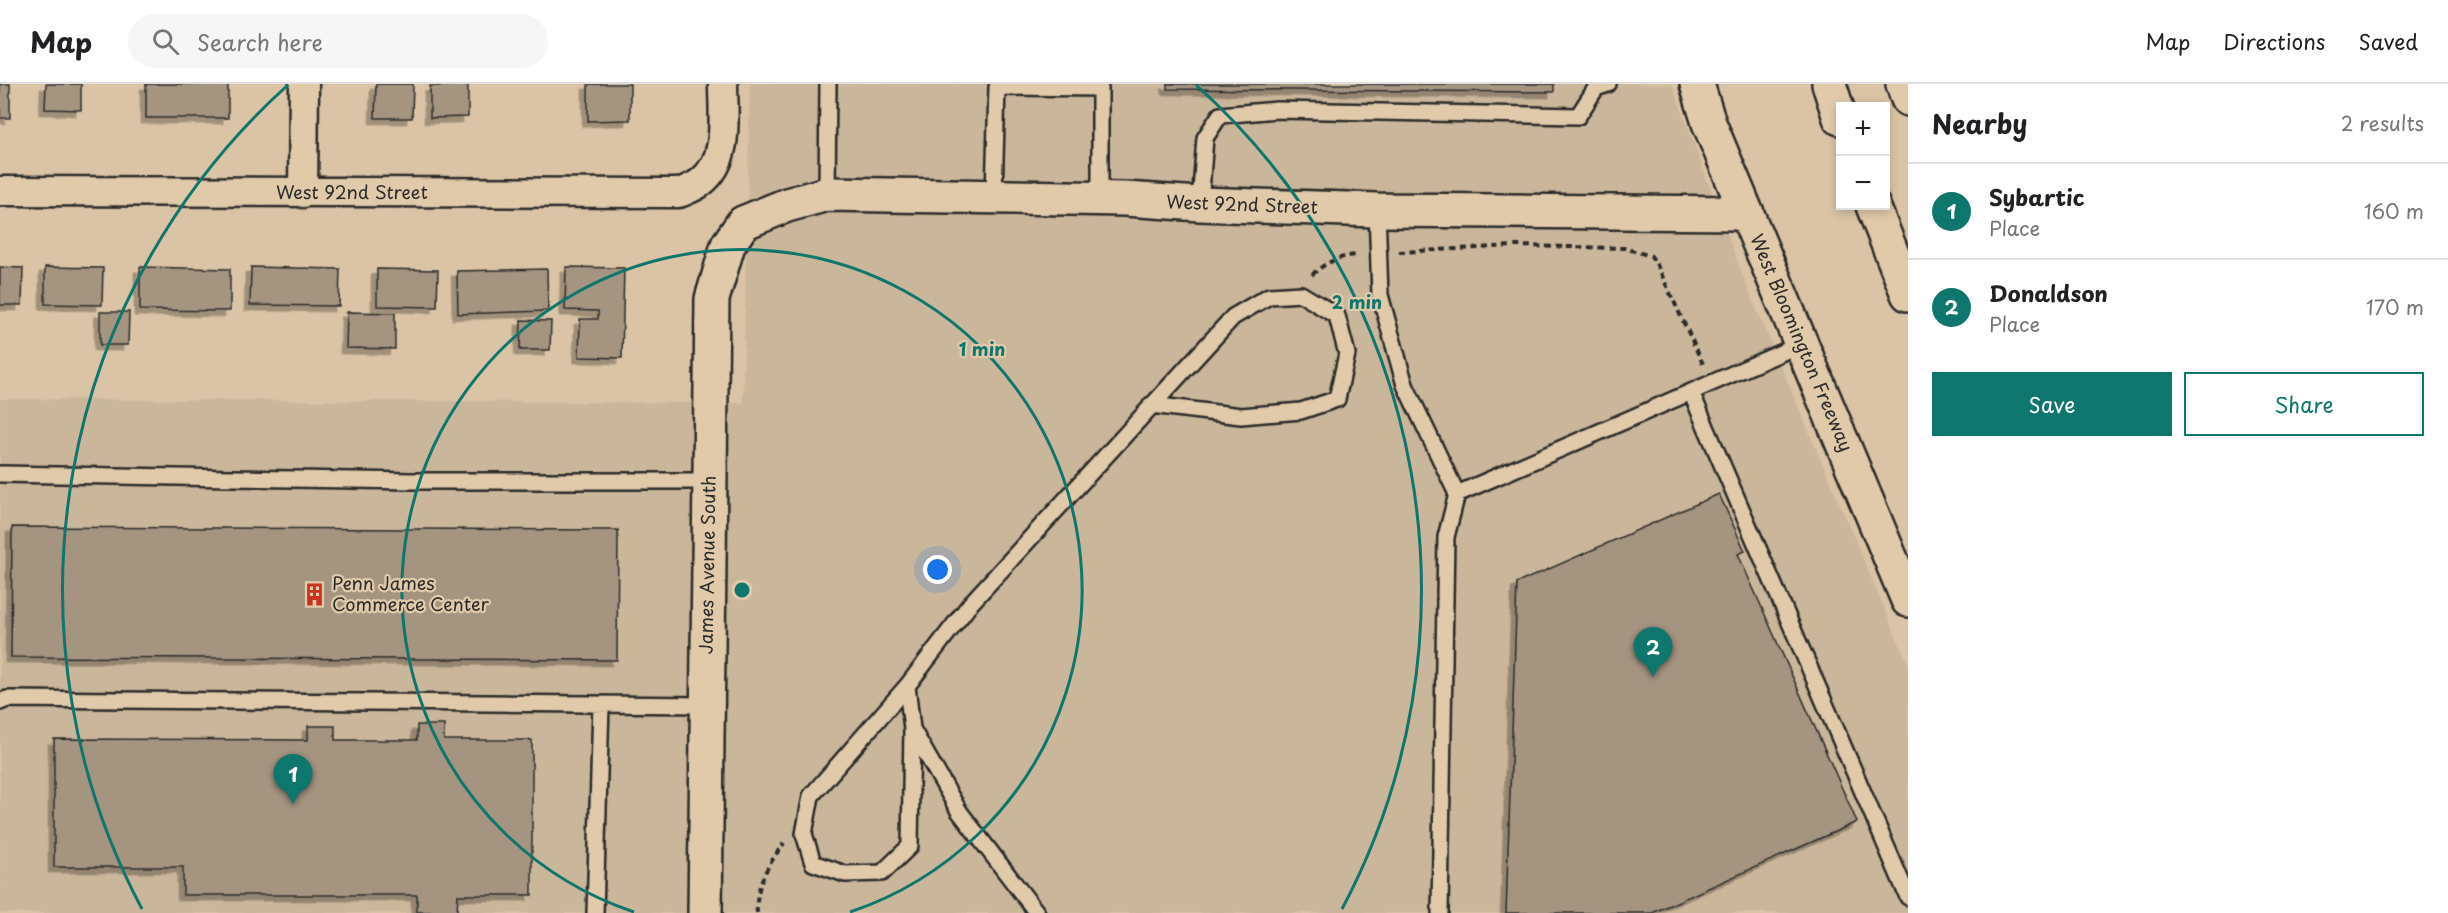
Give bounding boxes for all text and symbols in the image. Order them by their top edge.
search box [128,14,548,68]
text: Map [30,20,92,63]
icon: search [149,25,182,58]
text: Search here [197,25,323,58]
text: Map [2145,25,2190,57]
text: Directions [2223,25,2325,57]
text: Saved [2358,25,2418,57]
map controls [1836,102,1890,210]
button: + [1836,102,1890,156]
text: Nearby [1932,104,2027,143]
text: 2 results [2341,108,2424,138]
button: − [1836,156,1890,210]
street label: West 92nd Street [276,178,428,205]
text: Sybartic [1989,180,2084,213]
street label: West 92nd Street [1166,187,1318,220]
text: 1 [1947,196,1956,226]
text: 160 m [2364,196,2424,226]
text: Place [1989,213,2040,243]
street label: West Bloomington Freeway [1744,229,1861,455]
text: Donaldson [1989,276,2108,309]
text: 2 min [1332,288,1382,315]
text: 2 [1944,292,1959,322]
text: 170 m [2366,292,2424,322]
text: Place [1989,309,2040,339]
text: 1 min [959,335,1005,362]
button: Save [1932,372,2172,436]
button: Share [2184,372,2424,436]
street label: James Avenue South [691,475,722,655]
your location [923,555,952,584]
place label: Penn James Commerce Center [332,569,489,617]
centre of rings [732,580,752,600]
building icon: Penn James Commerce Center [301,581,327,607]
pin: 2 [1634,628,1672,677]
pin: 1 [274,754,312,804]

